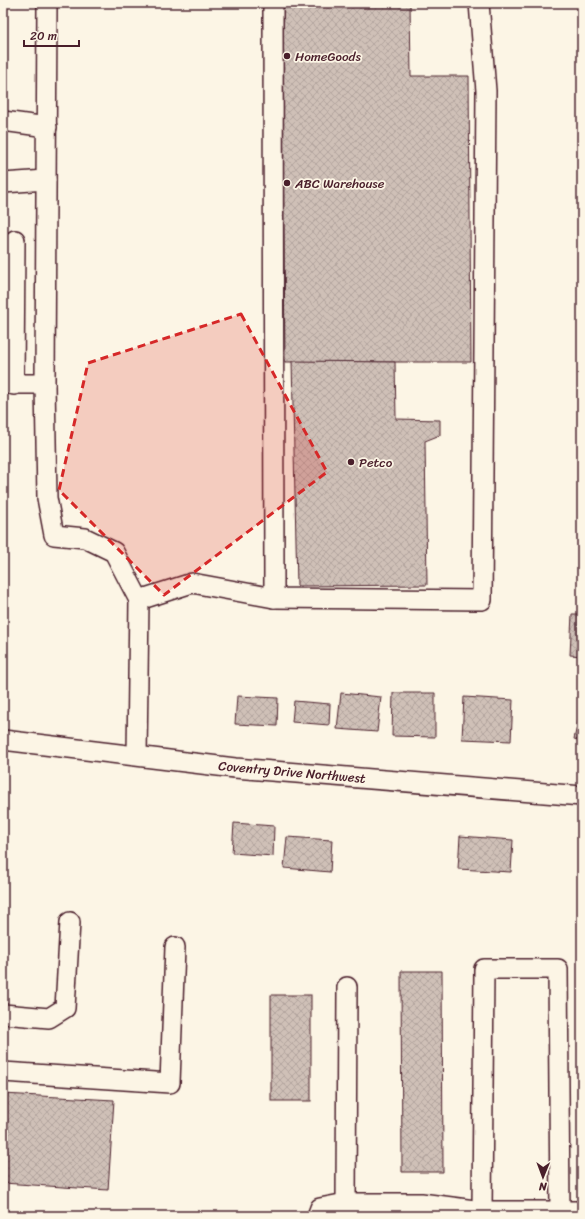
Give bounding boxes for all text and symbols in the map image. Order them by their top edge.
scale bar [24,22,79,48]
text: 20 m [30,25,57,47]
place label: HomeGoods [295,45,361,68]
marker: HomeGoods [282,51,292,61]
place label: ABC Warehouse [294,172,385,195]
marker: ABC Warehouse [282,178,292,188]
place label: Petco [359,451,393,474]
marker: Petco [346,457,356,467]
street label: Coventry Drive Northwest [217,754,367,790]
north arrow [523,1157,563,1197]
text: N [538,1177,548,1196]

